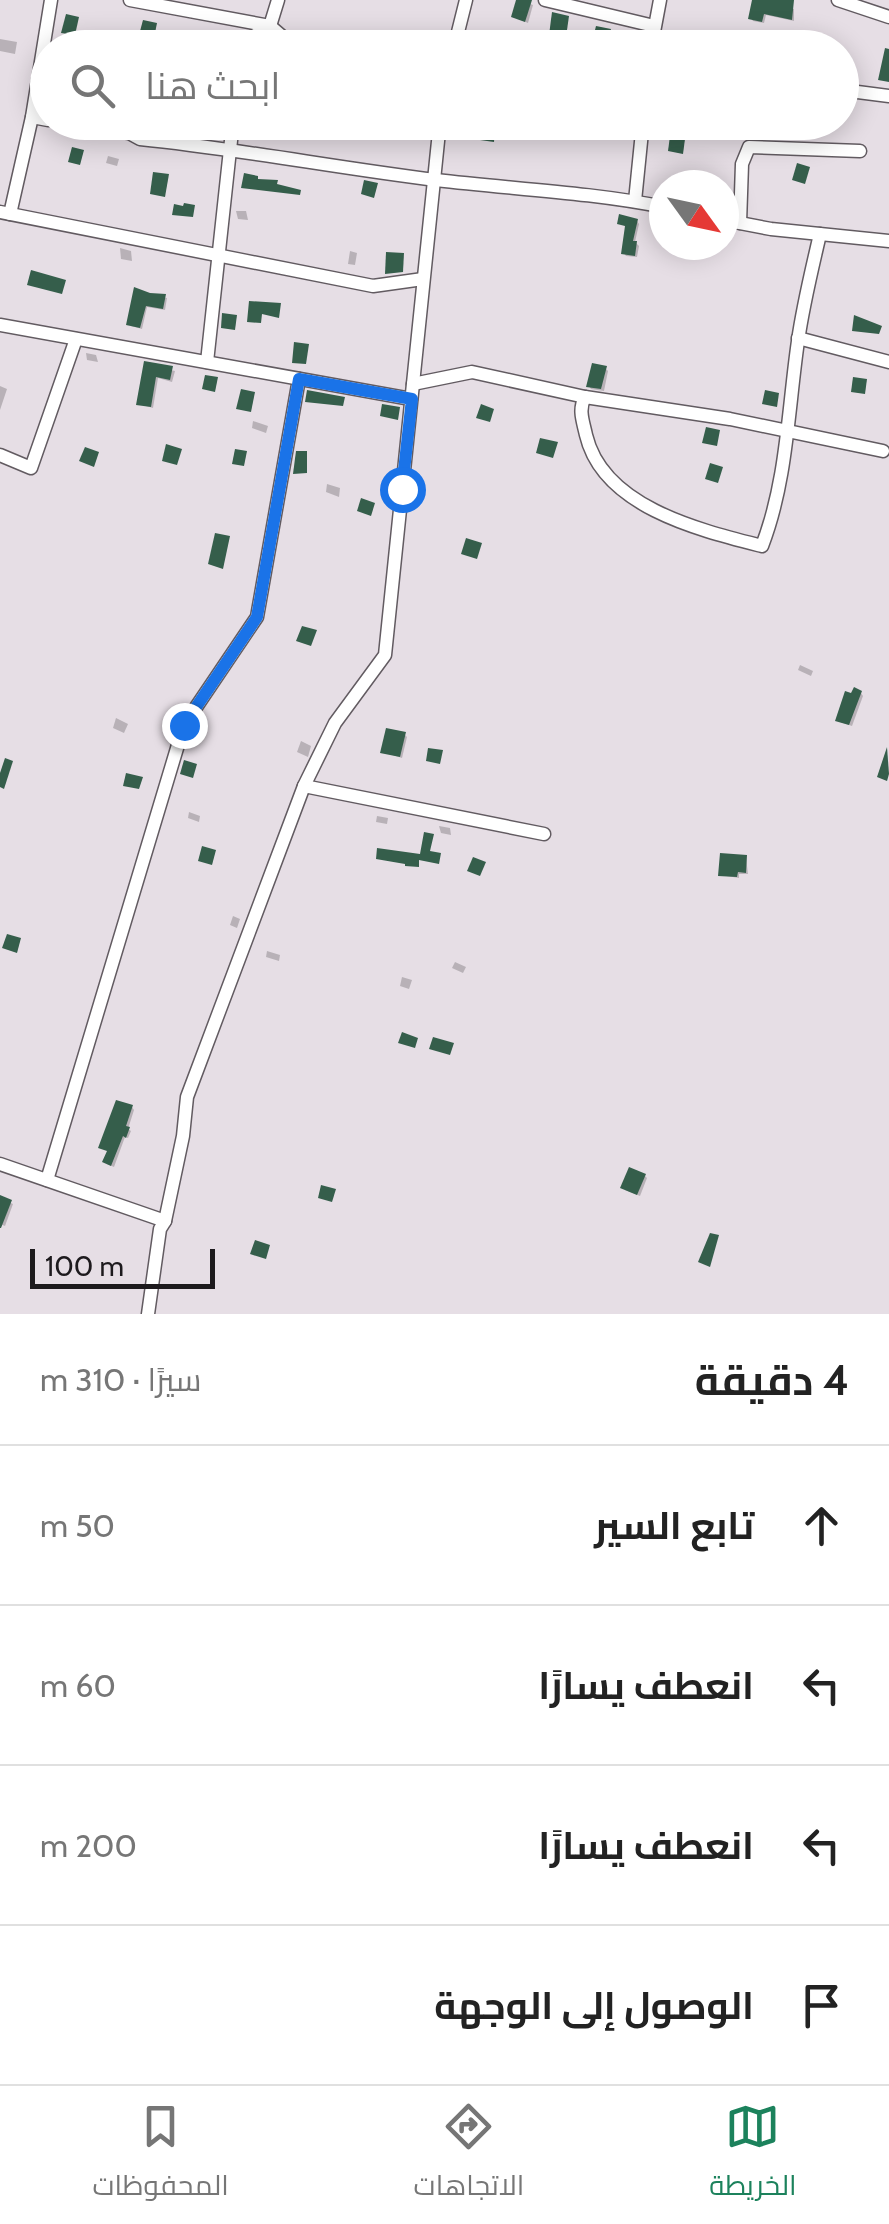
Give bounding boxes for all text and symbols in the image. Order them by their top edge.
search box [30,30,859,140]
icon: search [65,58,120,113]
text: ابحث هنا [145,62,281,109]
north arrow [649,170,739,260]
route start [380,467,426,513]
route end [162,703,208,749]
scale bar [30,1244,215,1288]
text: 100 m [45,1249,124,1283]
text: 4 دقيقة [695,1354,849,1406]
text: سيرًا · 310 m [40,1360,201,1399]
icon: ahead [794,1498,849,1553]
text: تابع السير [594,1502,754,1549]
text: 50 m [40,1506,115,1545]
icon: left [794,1658,849,1713]
text: انعطف يسارًا [538,1662,754,1709]
text: 60 m [40,1666,116,1705]
icon: left [794,1818,849,1873]
text: انعطف يسارًا [538,1822,754,1869]
text: 200 m [40,1826,137,1865]
icon: arrive [794,1978,849,2033]
text: الوصول إلى الوجهة [434,1982,754,2029]
tab: المحفوظات [92,2099,229,2211]
tab: الاتجاهات [414,2099,524,2211]
tab: الخريطة [709,2099,797,2211]

